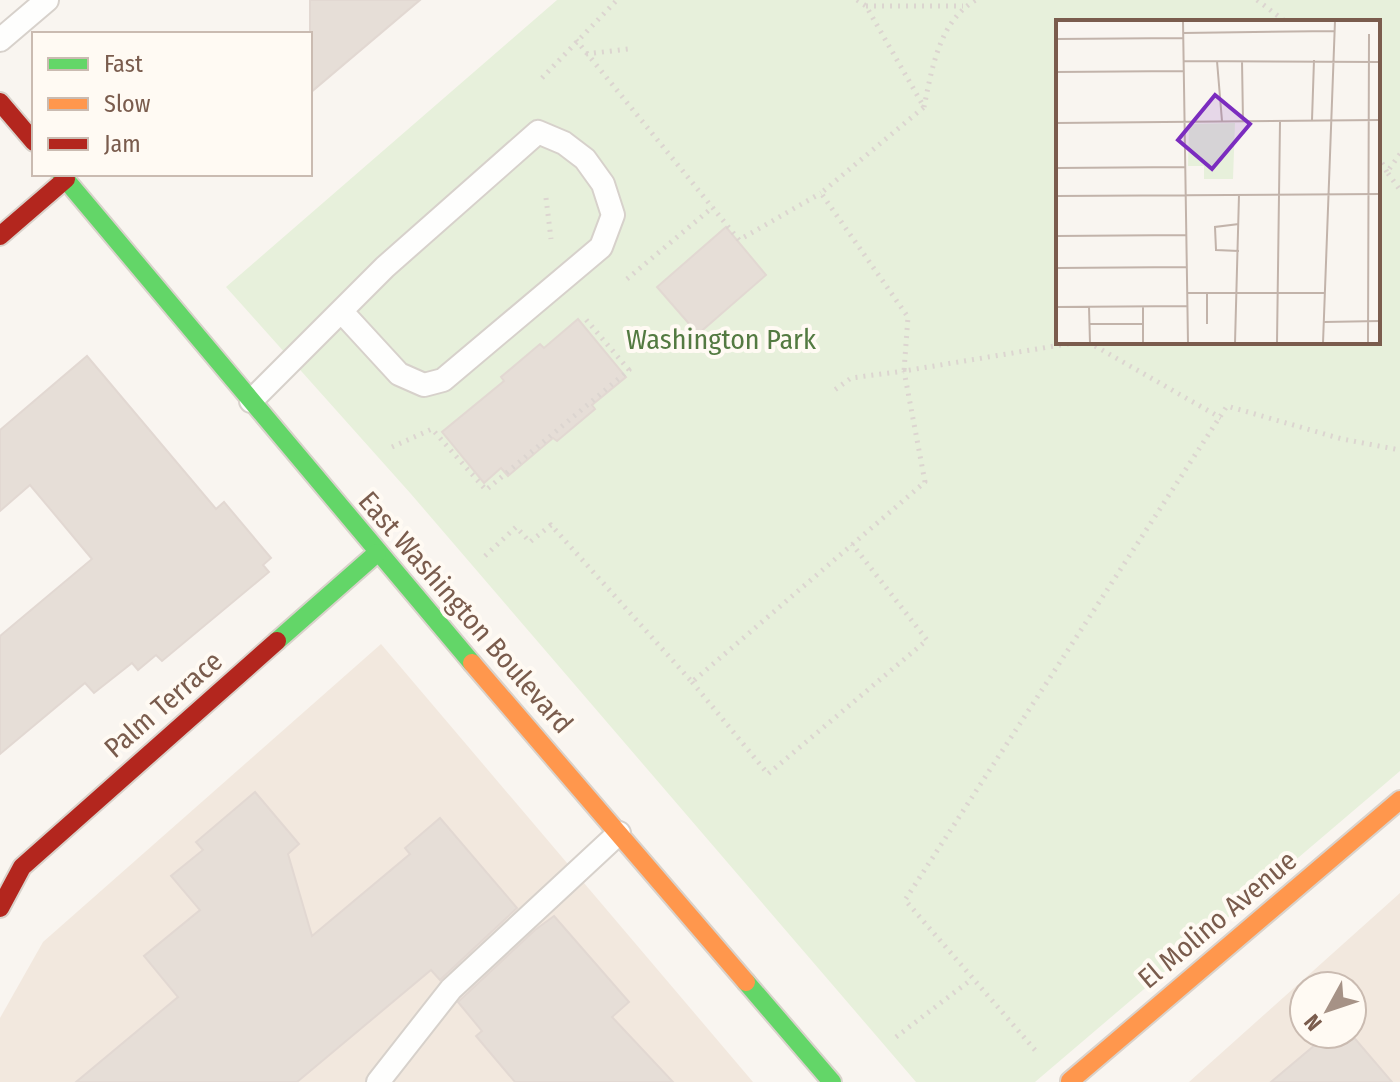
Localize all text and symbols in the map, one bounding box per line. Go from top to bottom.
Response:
inset map [1056,20,1380,344]
legend [32,32,312,176]
text: Fast [104,50,143,78]
text: Slow [104,90,151,118]
text: Jam [104,130,141,158]
park label: Washington Park [626,323,817,356]
street label: East Washington Boulevard [352,485,580,740]
street label: Palm Terrace [98,644,229,764]
street label: El Molino Avenue [1132,844,1303,995]
north arrow [1288,970,1368,1050]
text: N [1298,1009,1328,1036]

